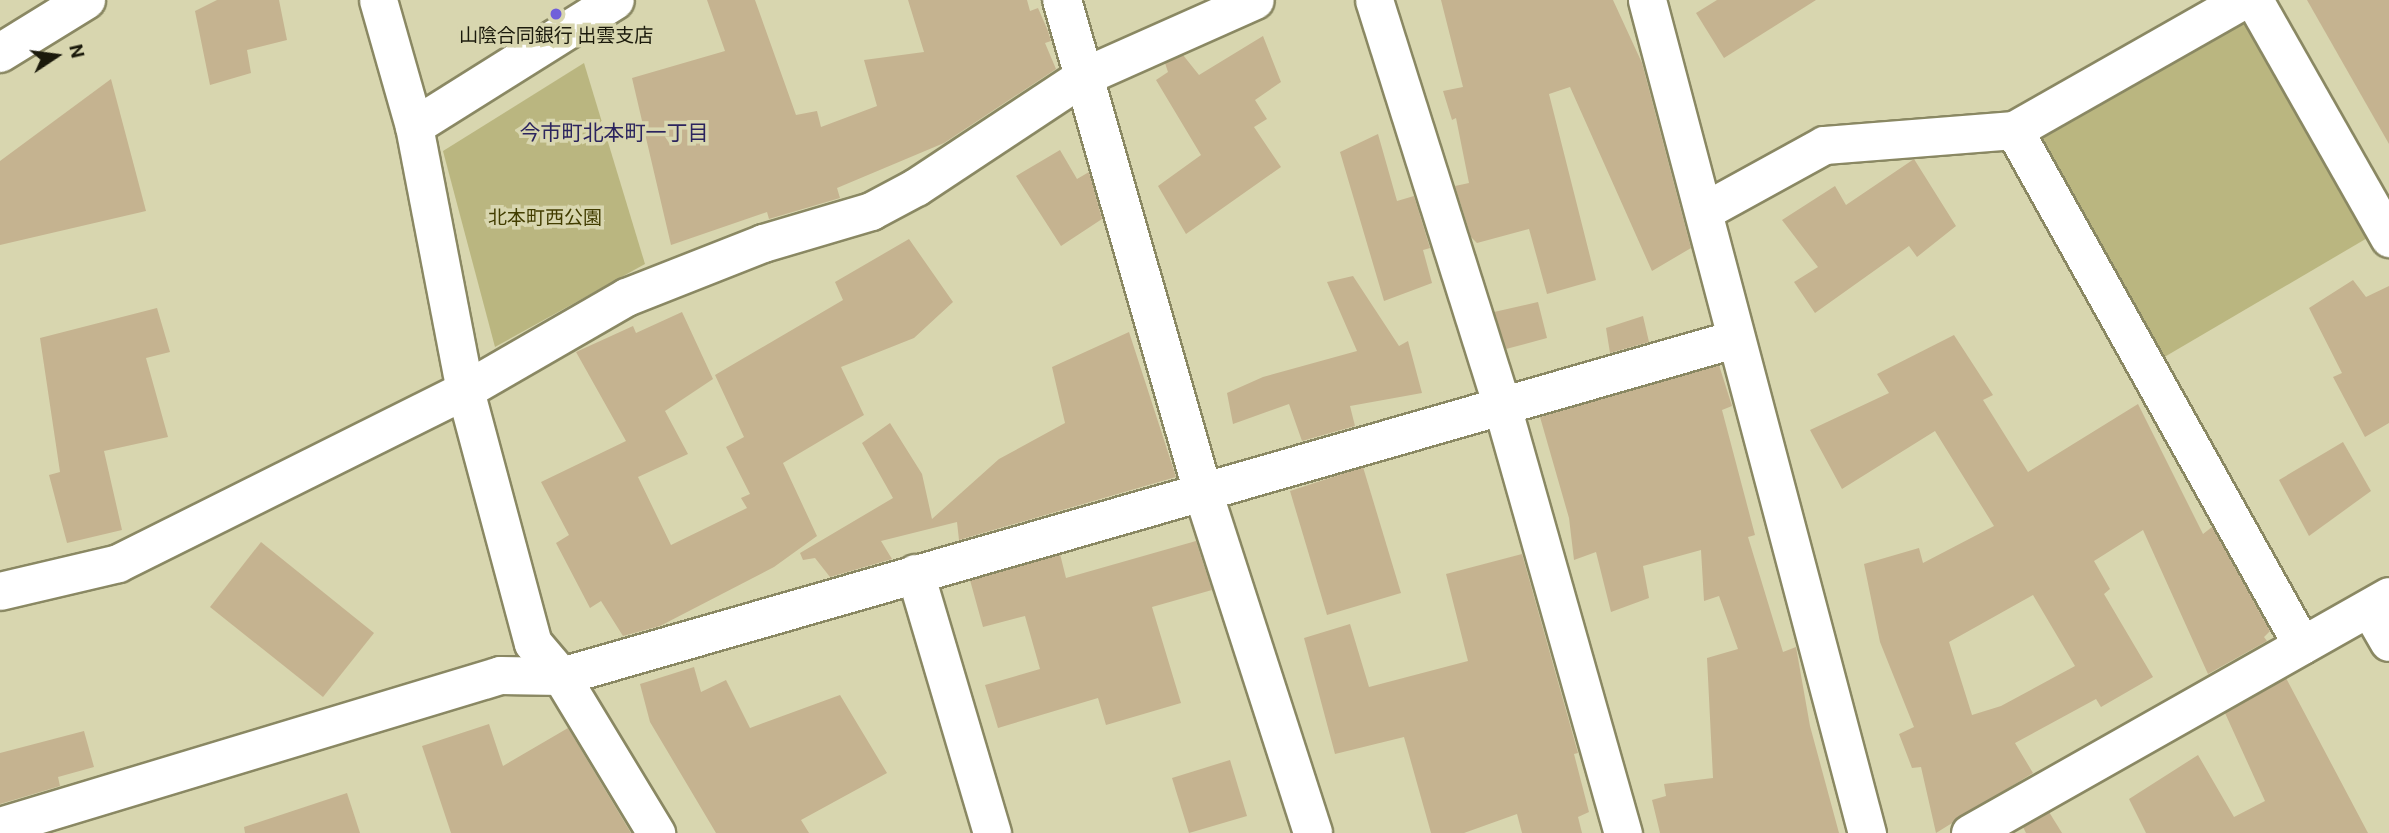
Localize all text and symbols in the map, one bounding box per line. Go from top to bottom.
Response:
marker: 山陰合同銀行 出雲支店 [548,6,564,22]
north arrow [21,21,91,91]
place label: 山陰合同銀行 出雲支店 [459,25,653,47]
text: N [64,42,90,60]
district label: 今市町北本町一丁目 [520,120,708,146]
park label: 北本町西公園 [488,207,602,229]

